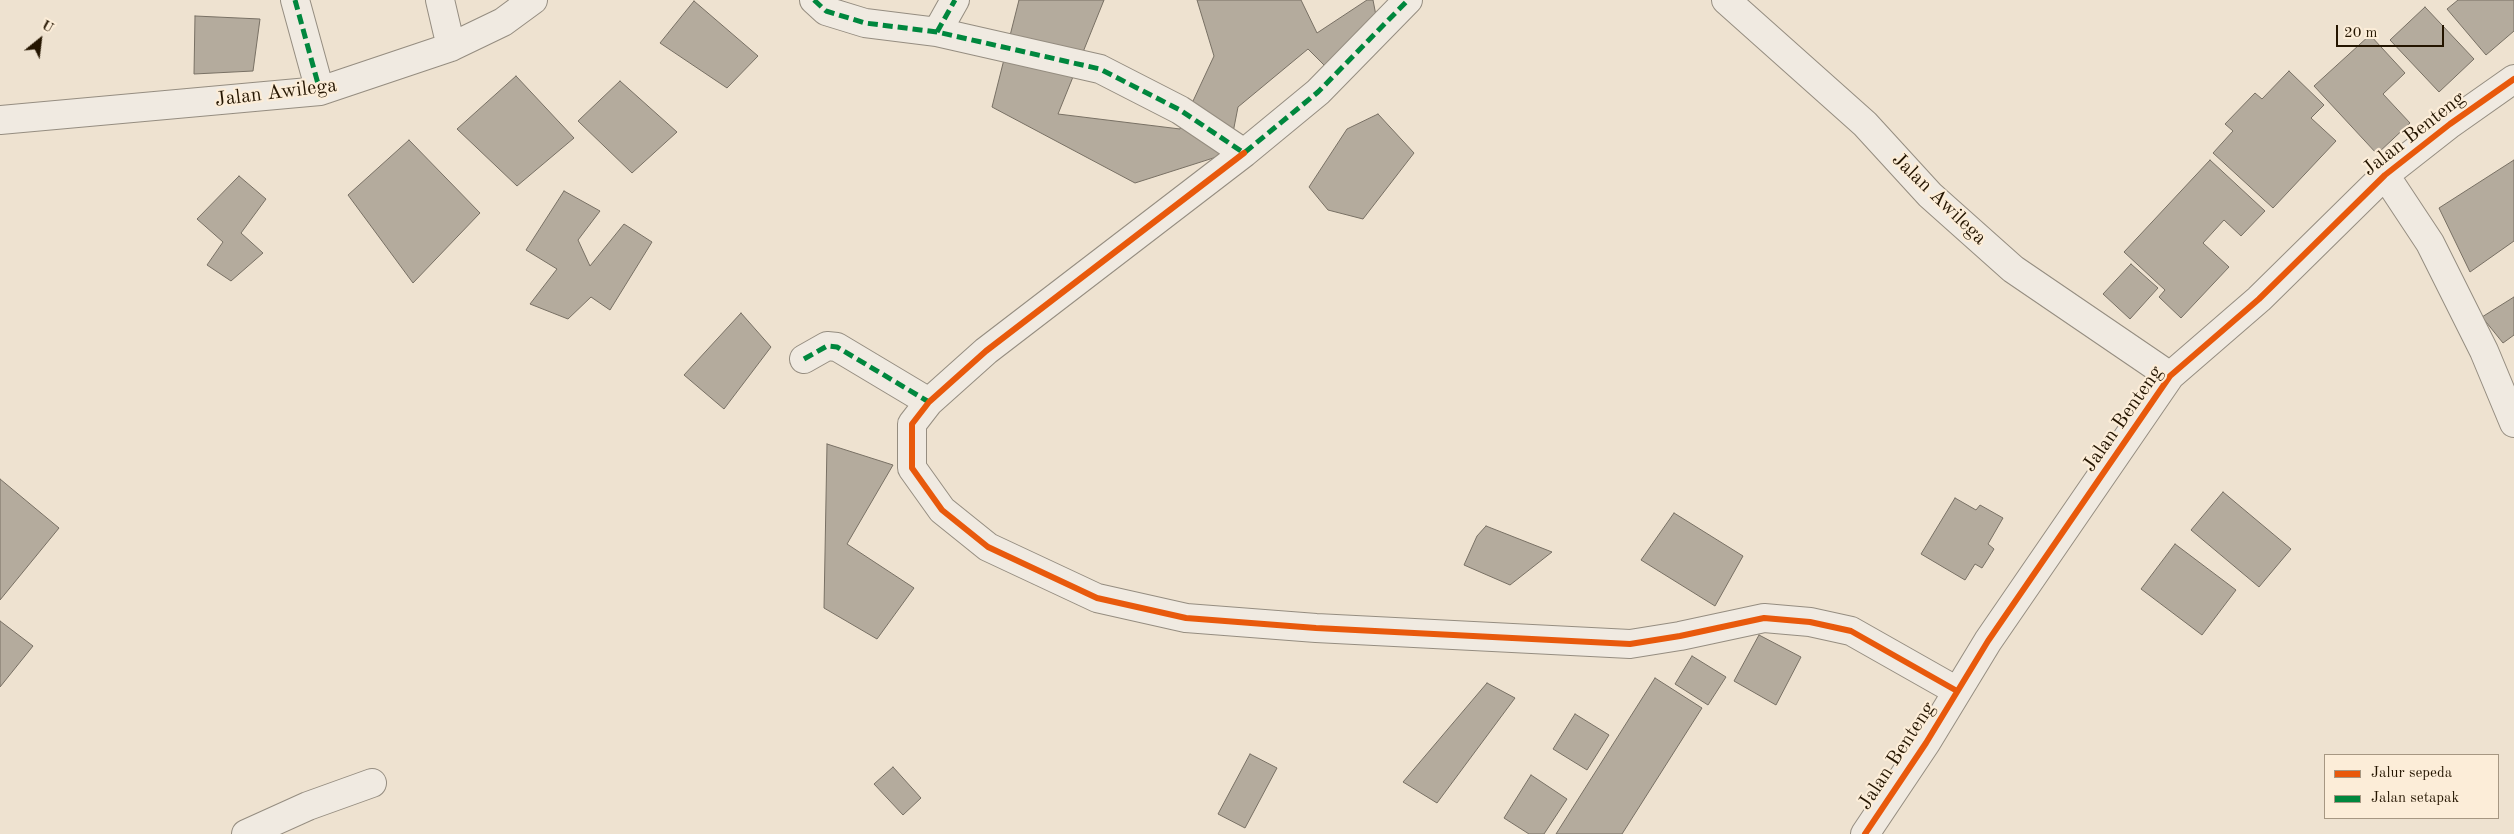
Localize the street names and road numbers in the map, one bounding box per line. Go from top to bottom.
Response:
street label: Jalan Awilega [214,74,338,112]
street label: Jalan Benteng [2358,86,2470,182]
street label: Jalan Awilega [1887,148,1991,250]
street label: Jalan Benteng [2078,361,2168,477]
street label: Jalan Benteng [1853,697,1941,815]

